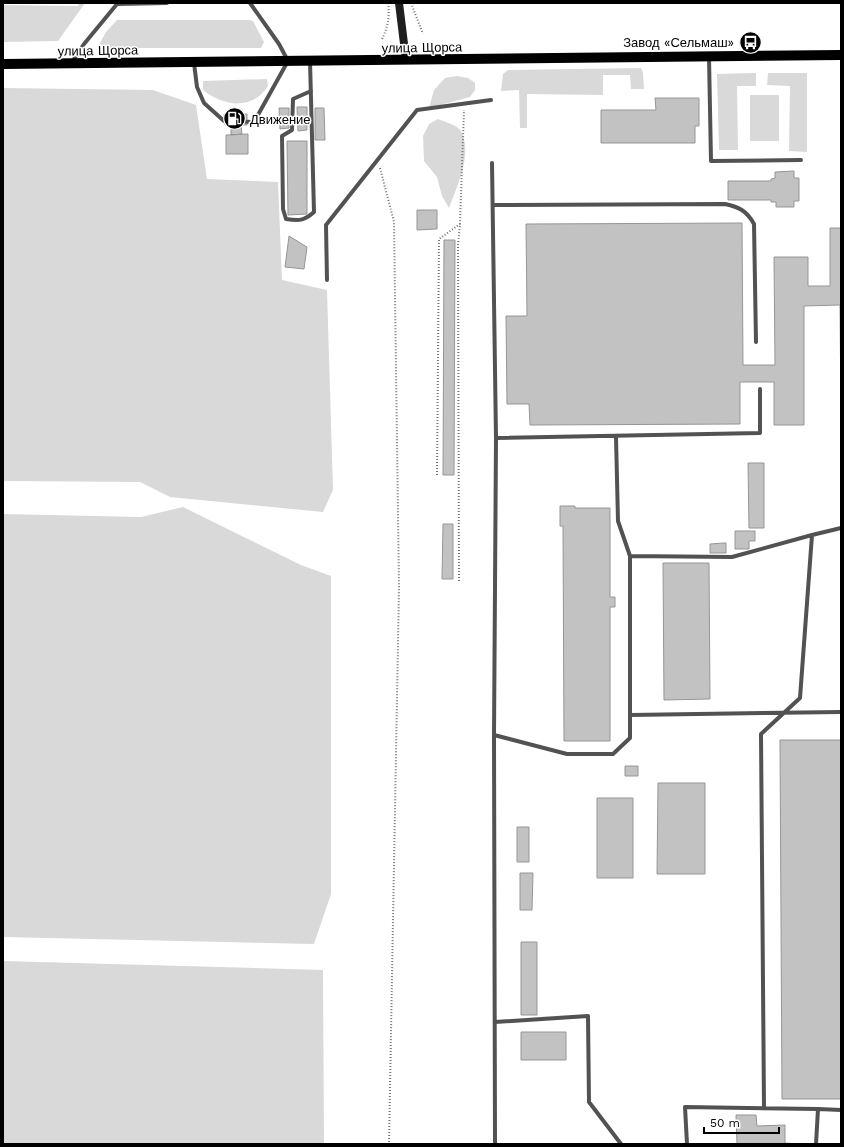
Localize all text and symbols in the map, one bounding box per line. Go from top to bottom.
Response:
bus stop icon: Завод «Сельмаш» [737,29,763,55]
place label: Завод «Сельмаш» [623,35,734,50]
street label: улица Щорса [382,39,463,56]
street label: улица Щорса [58,42,139,59]
fuel station icon: Движение [222,106,248,132]
place label: Движение [250,112,311,127]
scale bar [704,1109,779,1135]
text: 50 m [710,1116,740,1130]

